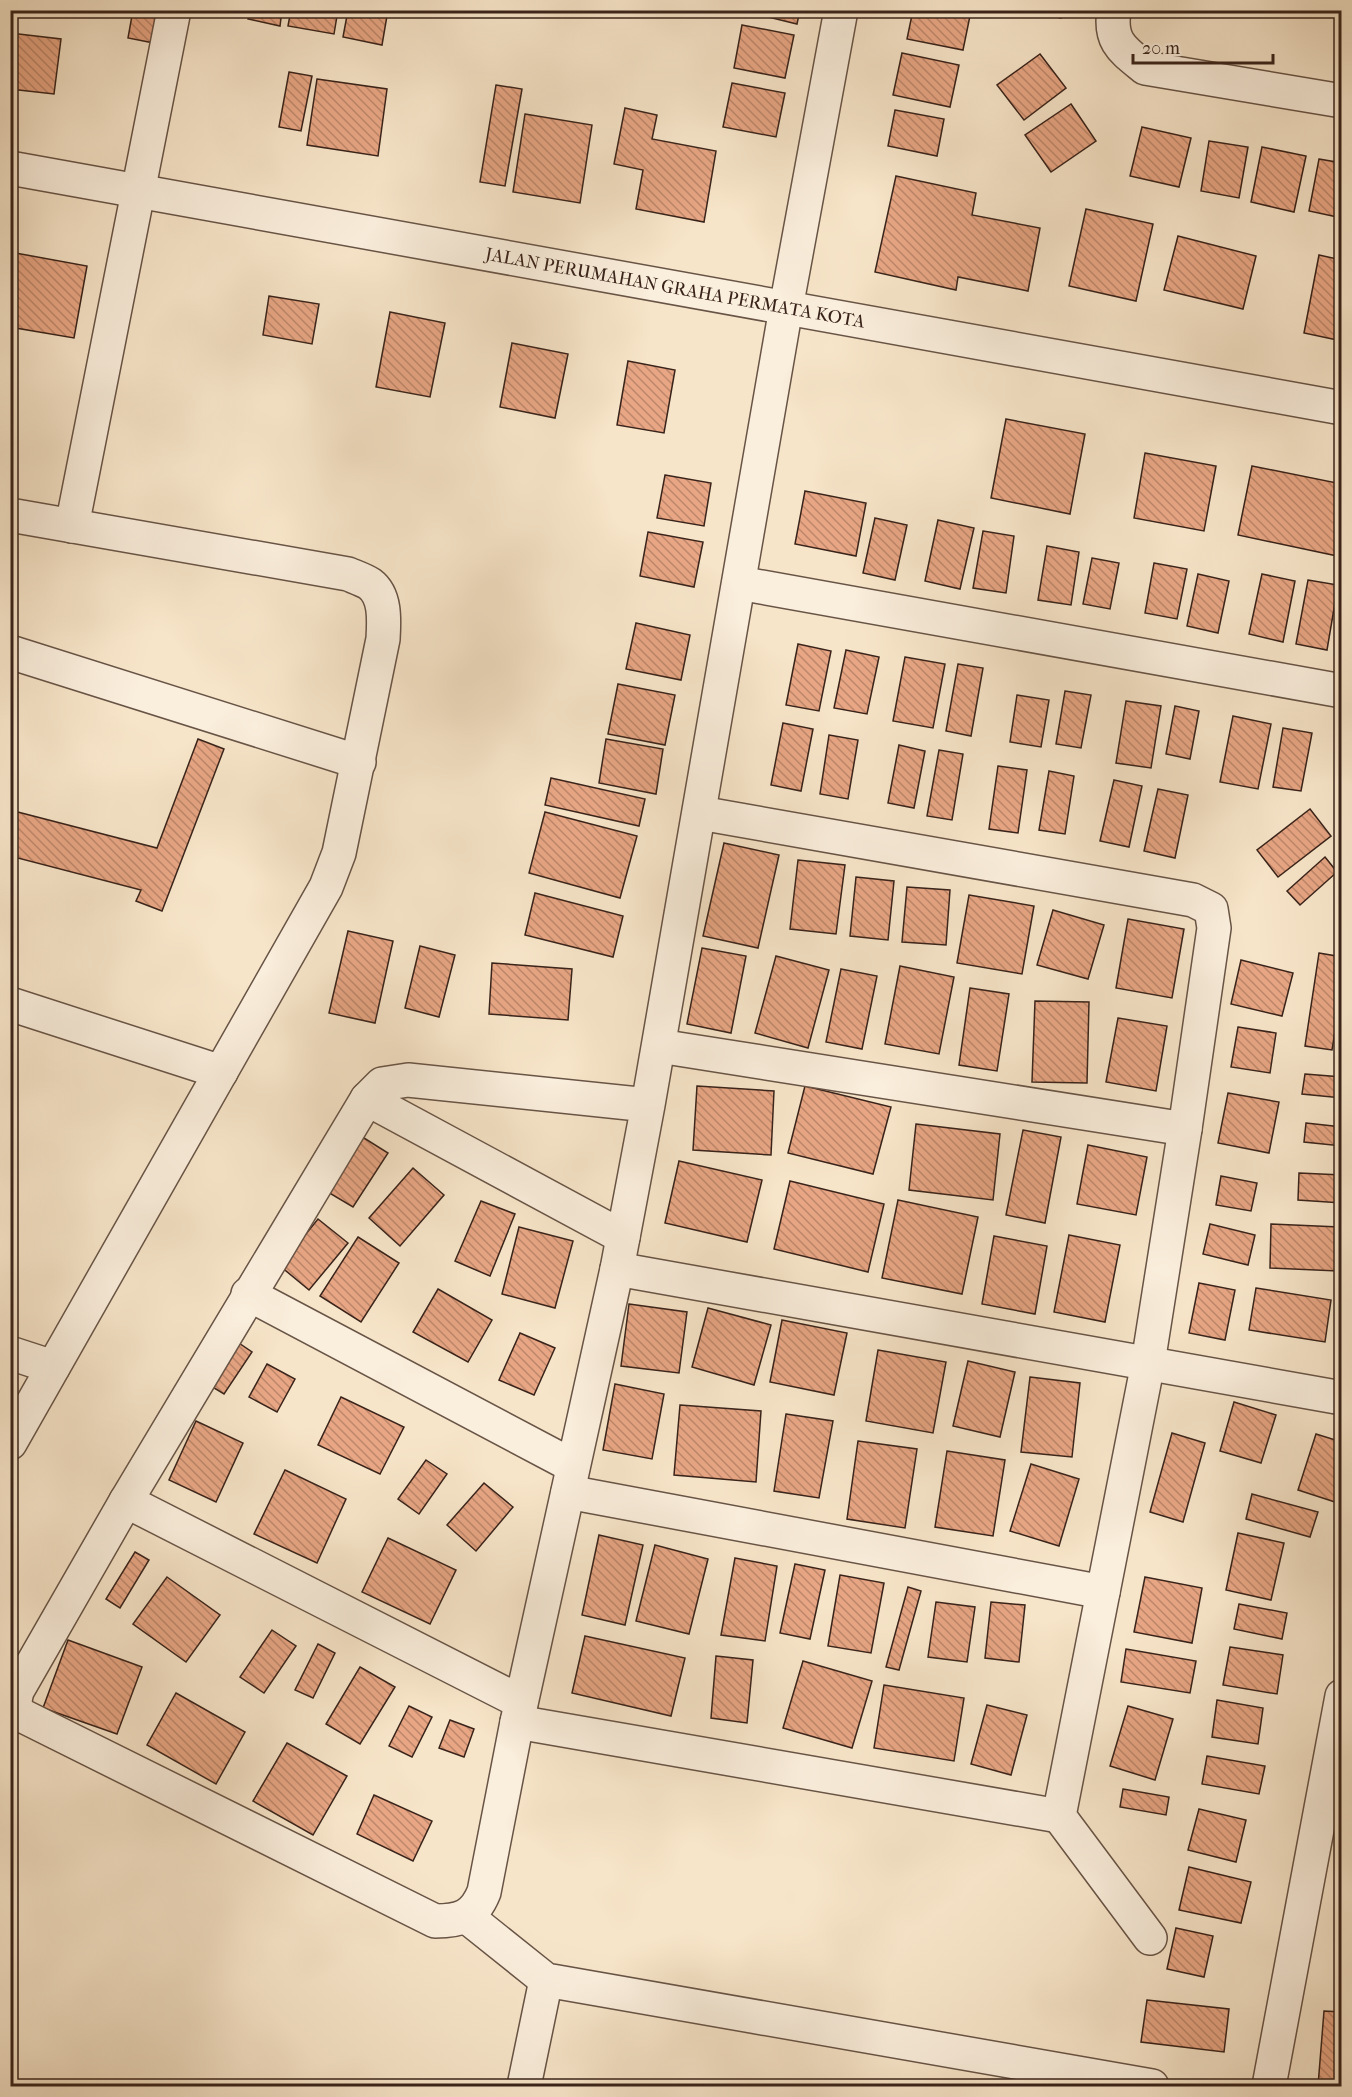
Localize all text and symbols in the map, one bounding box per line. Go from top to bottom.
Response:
scale bar [1133,27,1272,65]
text: 20 m [1142,38,1180,59]
street label: JALAN PERUMAHAN GRAHA PERMATA KOTA [482,244,867,333]

